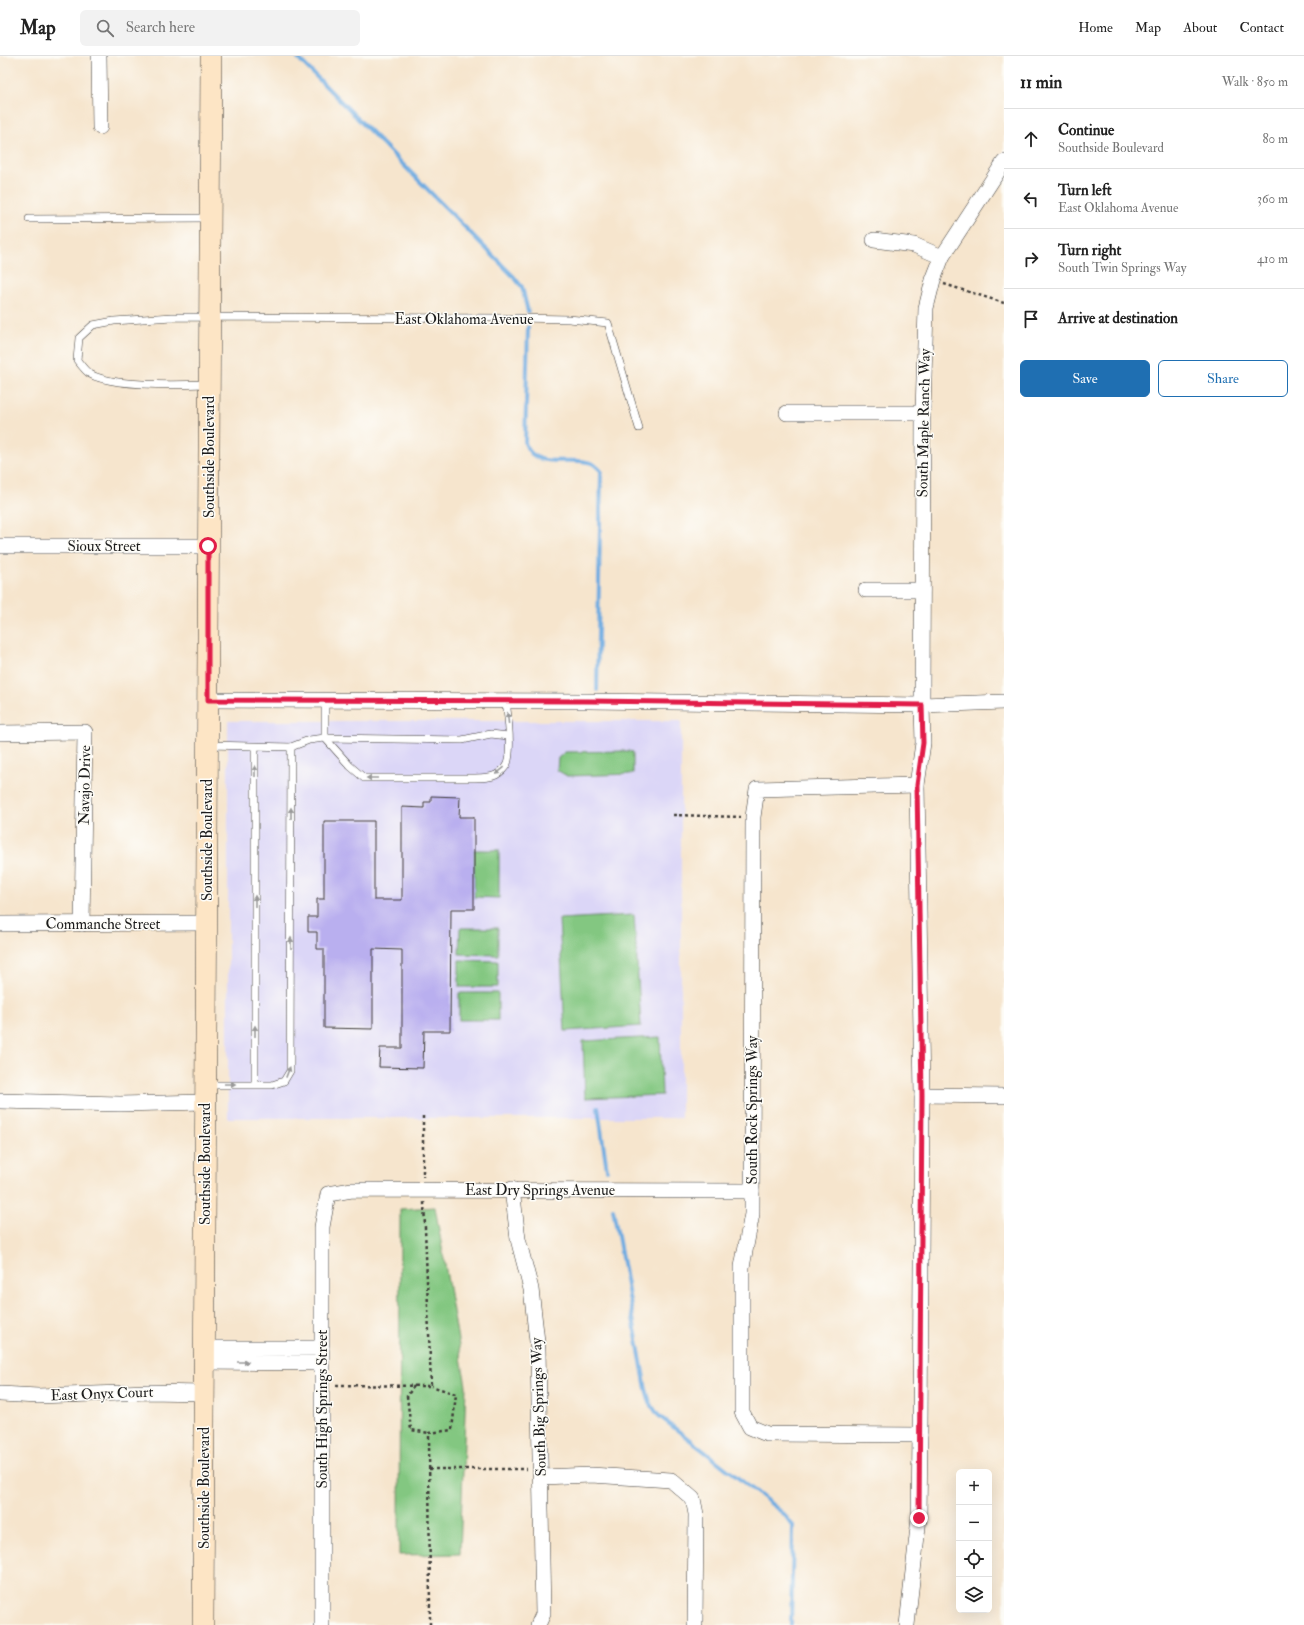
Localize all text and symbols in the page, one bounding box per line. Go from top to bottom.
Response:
search box [80,10,360,46]
text: Map [20,16,56,40]
icon: search [94,17,116,39]
text: Search here [126,18,195,37]
text: Home [1078,19,1113,36]
text: Map [1135,19,1161,36]
text: About [1183,19,1217,36]
text: Contact [1239,19,1284,36]
text: 11 min [1020,72,1062,93]
text: Walk · 850 m [1222,74,1288,90]
text: Continue [1058,121,1114,140]
icon: ahead [1020,128,1042,150]
text: 80 m [1262,131,1288,147]
text: Southside Boulevard [1058,140,1164,156]
text: Turn left [1058,181,1112,200]
icon: left [1020,188,1042,210]
text: 360 m [1257,191,1288,207]
text: East Oklahoma Avenue [1058,200,1178,216]
text: Turn right [1058,241,1121,260]
icon: right [1020,248,1042,270]
text: 410 m [1257,251,1288,267]
text: South Twin Springs Way [1058,260,1186,276]
icon: arrive [1020,308,1042,330]
text: Arrive at destination [1058,309,1178,328]
street label: East Oklahoma Avenue [395,310,533,329]
street label: South Maple Ranch Way [913,348,936,498]
button: Save [1020,360,1150,397]
button: Share [1158,360,1288,397]
street label: Southside Boulevard [200,395,219,518]
street label: Sioux Street [67,537,141,556]
route start [199,537,217,555]
one-way arrow [505,712,511,724]
street label: Navajo Drive [75,745,95,825]
one-way arrow [252,764,258,777]
one-way arrow [494,767,505,776]
one-way arrow [365,775,378,781]
street label: Southside Boulevard [198,778,217,901]
one-way arrow [288,806,294,819]
one-way arrow [252,894,258,907]
street label: Commanche Street [46,915,161,934]
one-way arrow [288,936,294,949]
one-way arrow [252,1024,258,1037]
street label: South Rock Springs Way [743,1035,763,1184]
one-way arrow [285,1066,291,1078]
one-way arrow [224,1081,236,1088]
street label: Southside Boulevard [196,1102,215,1225]
street label: East Dry Springs Avenue [465,1181,615,1201]
street label: South High Springs Street [313,1329,333,1488]
street label: South Big Springs Way [527,1337,552,1477]
one-way arrow [237,1359,250,1365]
street label: East Onyx Court [50,1383,154,1405]
street label: Southside Boulevard [195,1426,214,1549]
map controls [956,1469,992,1613]
button: + [956,1469,992,1505]
button: − [956,1505,992,1541]
route end [910,1509,928,1527]
button: locate [956,1541,992,1577]
button: layers [956,1577,992,1613]

